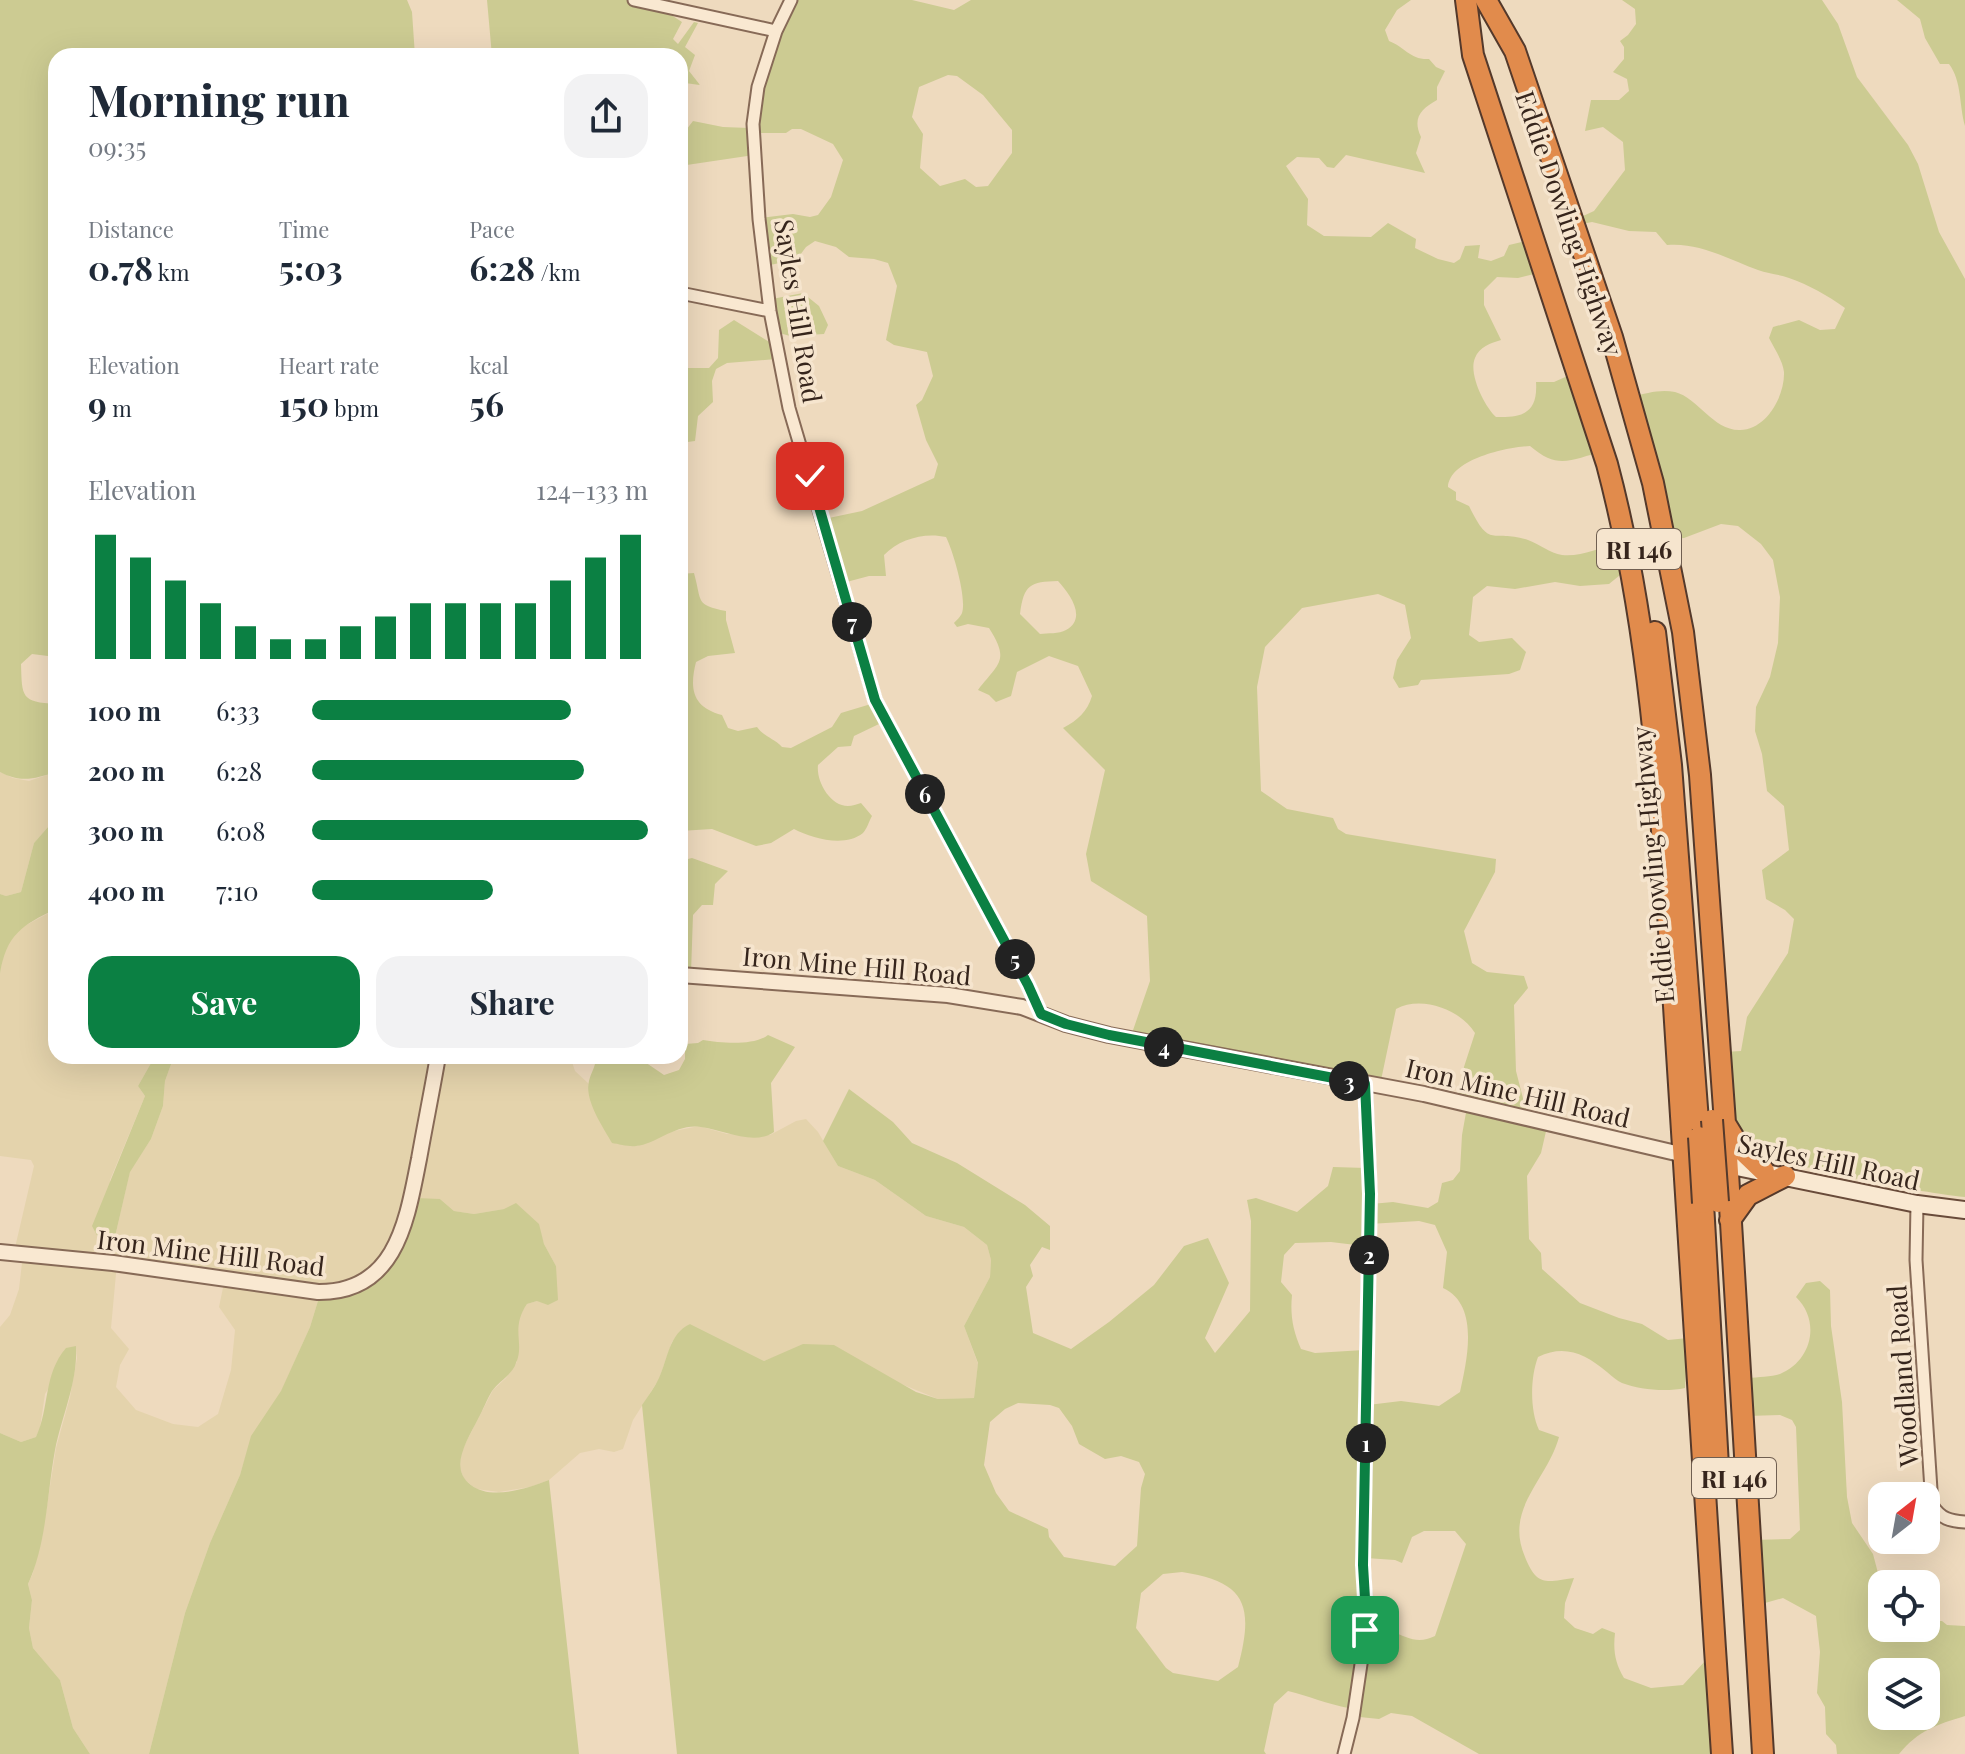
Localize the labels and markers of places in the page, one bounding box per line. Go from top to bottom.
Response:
pin [776,442,844,510]
pin: 7 [832,602,872,642]
pin: 6 [905,774,945,814]
pin: 5 [995,939,1035,979]
pin: 4 [1144,1027,1184,1067]
pin: 3 [1329,1061,1369,1101]
pin: 2 [1349,1235,1389,1275]
pin: 1 [1346,1423,1386,1463]
pin [1331,1596,1399,1664]

